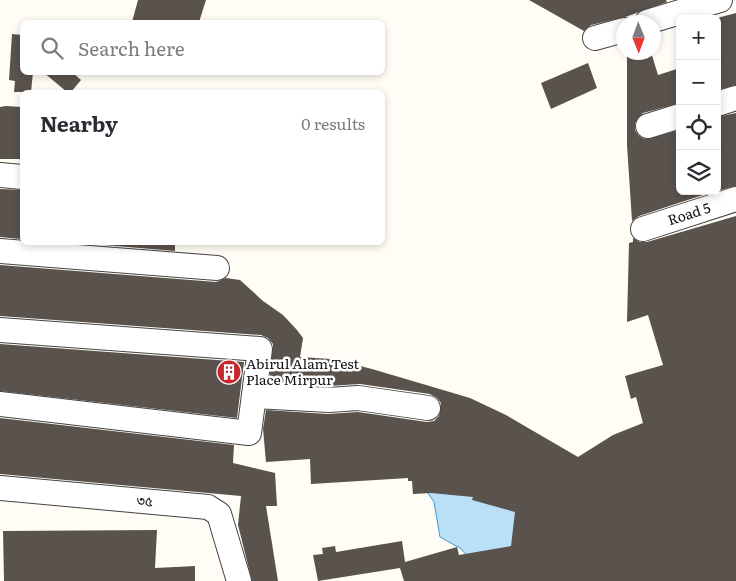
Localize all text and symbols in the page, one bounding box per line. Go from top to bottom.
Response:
north arrow [616,15,661,60]
map controls [676,15,721,195]
button: + [676,15,721,60]
search box [20,20,385,75]
icon: search [38,34,66,62]
text: Search here [78,34,185,62]
button: − [676,60,721,105]
button: locate [676,105,721,150]
text: Nearby [40,107,118,138]
text: 0 results [301,111,365,135]
button: layers [676,150,721,195]
street label: Road 5 [665,197,713,229]
place label: Abirul Alam Test Place Mirpur [246,353,360,389]
building icon: Abirul Alam Test Place Mirpur [216,359,242,385]
street label: ৩৫ [136,489,154,511]

